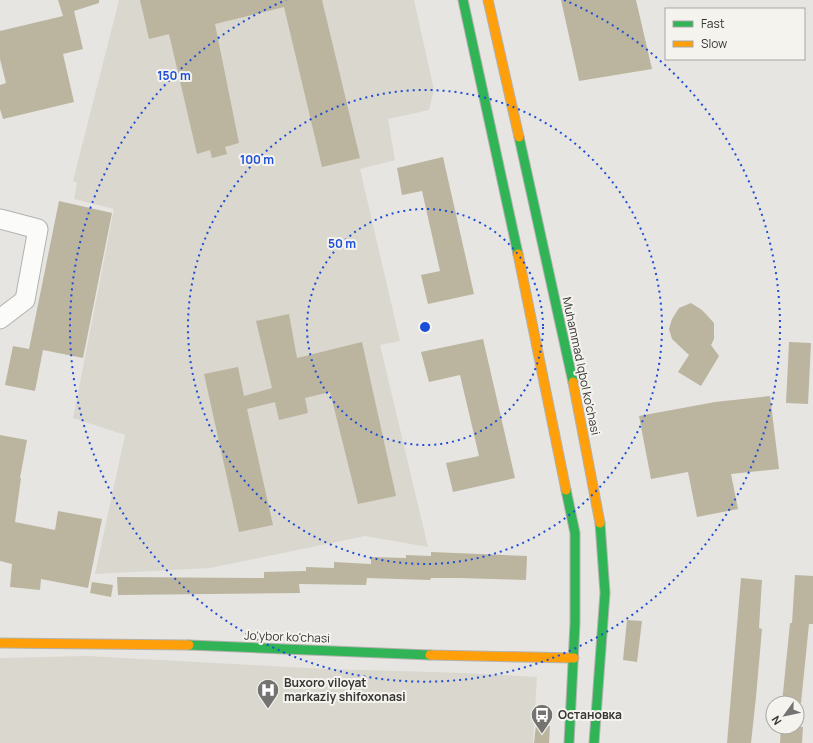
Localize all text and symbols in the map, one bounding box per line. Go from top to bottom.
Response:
legend [665,8,805,60]
text: Fast [701,15,725,32]
text: Slow [701,35,727,52]
text: 150 m [157,67,191,84]
text: 100 m [240,151,274,168]
text: 50 m [328,235,356,252]
street label: Muhammad Iqbol ko'chasi [559,295,604,436]
centre of rings [418,320,432,334]
street label: Jo'ybor ko'chasi [244,627,330,646]
place label: Buxoro viloyat markaziy shifoxonasi [284,674,406,705]
hospital icon: Buxoro viloyat markaziy shifoxonasi [255,677,281,710]
north arrow [765,695,805,735]
bus stop icon: Остановка [529,702,555,735]
place label: Остановка [558,706,622,723]
text: N [768,713,785,728]

